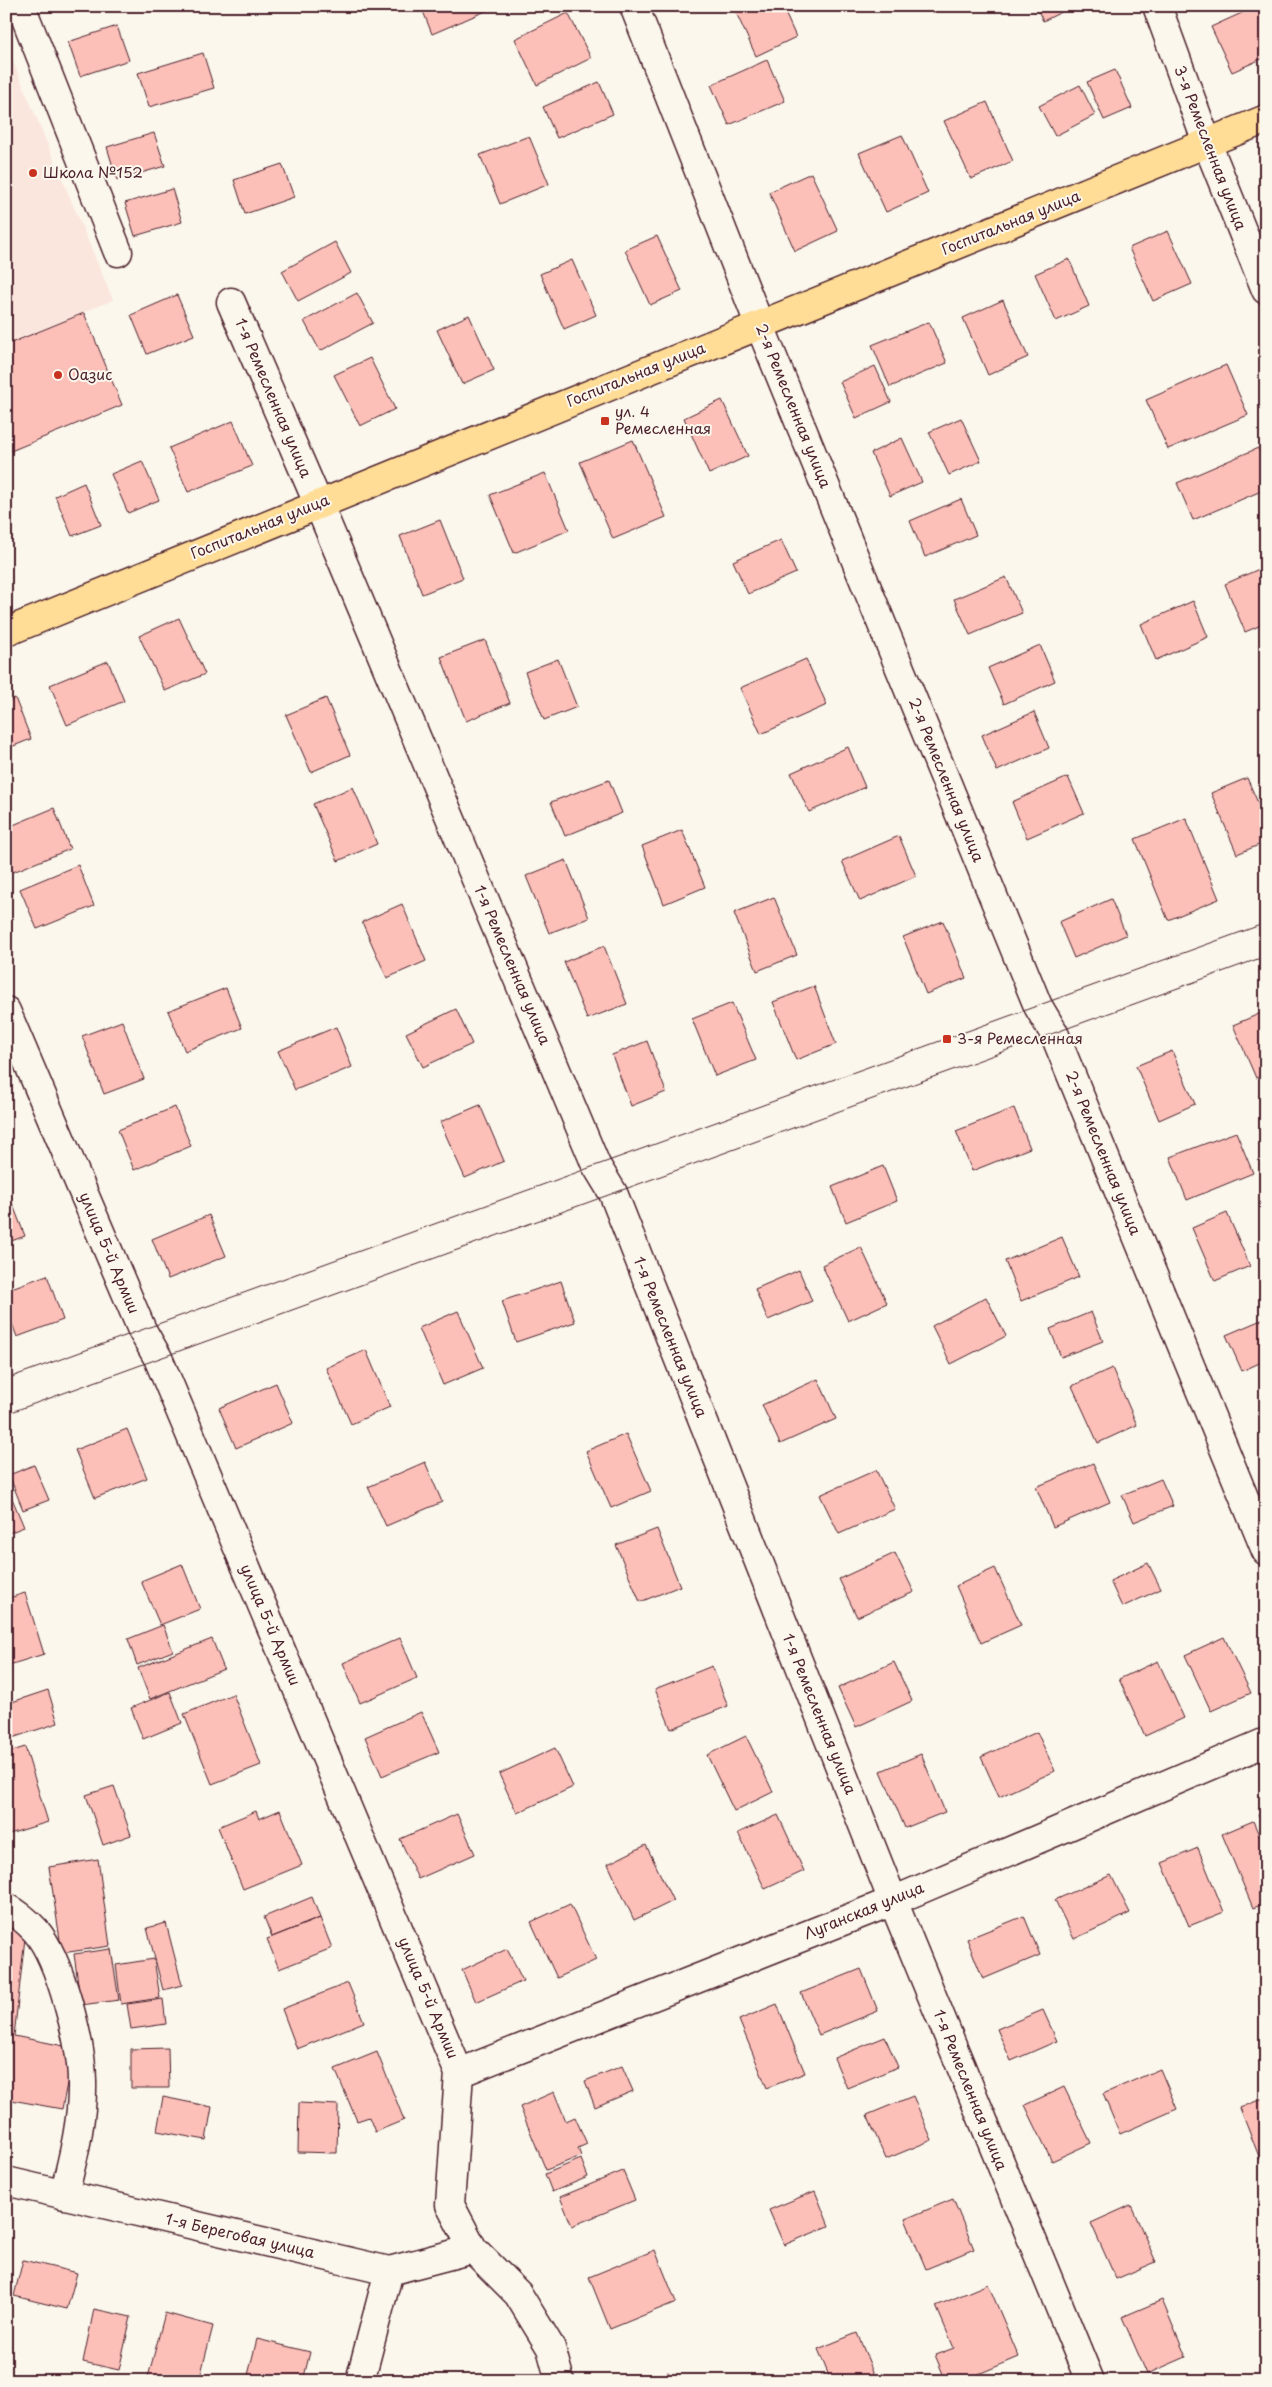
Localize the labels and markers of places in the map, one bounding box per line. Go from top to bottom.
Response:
place label: Школа №152 [43,160,143,183]
marker: Школа №152 [27,167,39,179]
place label: Оазис [68,362,112,385]
marker: Оазис [52,369,64,381]
place label: ул. 4 Ремесленная [615,399,711,439]
marker: ул. 4 Ремесленная [599,415,611,427]
place label: 3-я Ремесленная [957,1026,1083,1049]
marker: 3-я Ремесленная [941,1033,953,1045]

